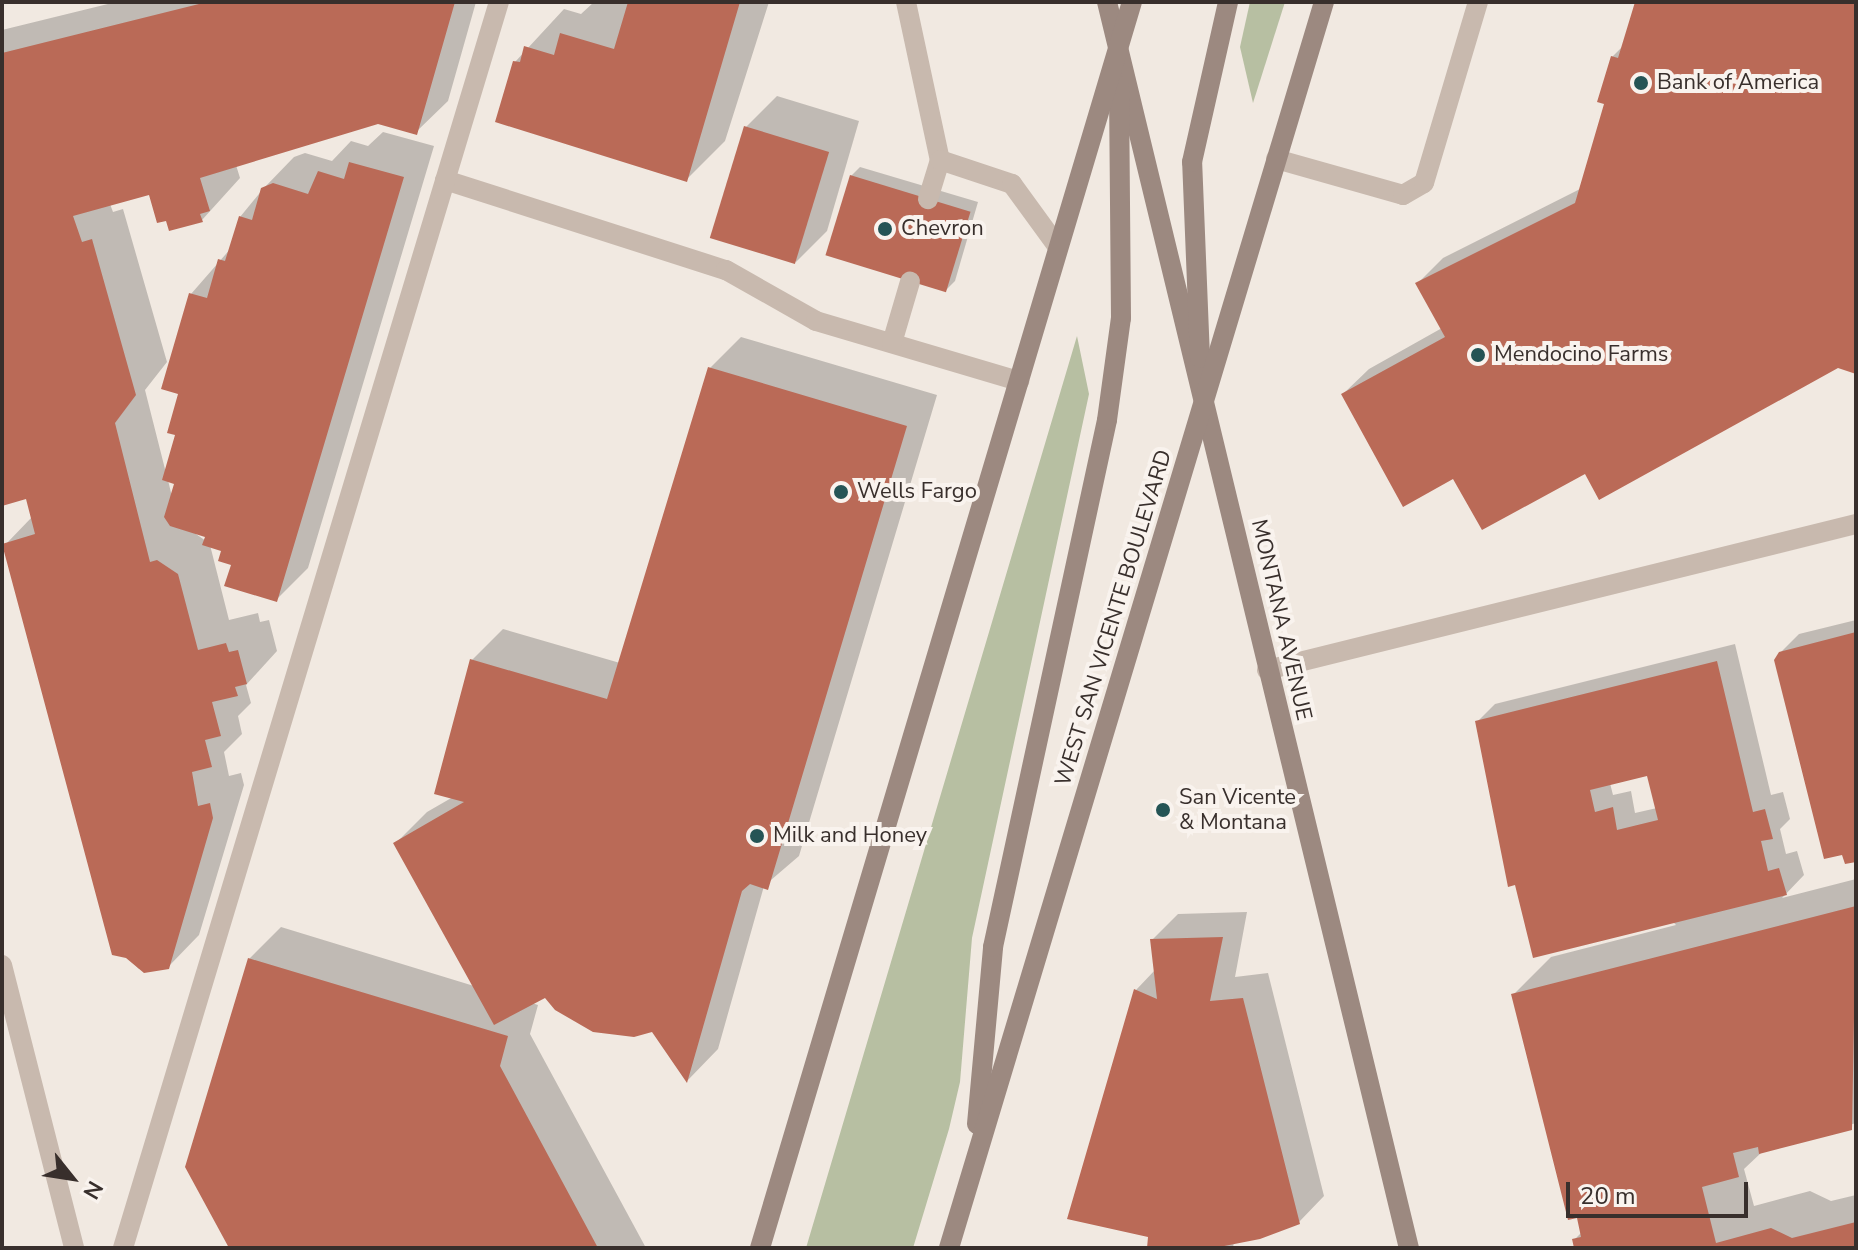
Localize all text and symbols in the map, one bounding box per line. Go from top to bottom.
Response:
place label: Bank of America [1657,70,1819,96]
marker: Bank of America [1632,74,1650,92]
place label: Chevron [901,216,984,242]
marker: Chevron [876,220,894,238]
place label: Mendocino Farms [1494,342,1668,368]
marker: Mendocino Farms [1469,346,1487,364]
street label: WEST SAN VICENTE BOULEVARD [1050,447,1178,789]
place label: Wells Fargo [857,479,977,505]
marker: Wells Fargo [832,483,850,501]
street label: MONTANA AVENUE [1245,517,1317,723]
place label: San Vicente & Montana [1179,784,1296,836]
marker: San Vicente & Montana [1154,801,1172,819]
place label: Milk and Honey [773,823,927,849]
marker: Milk and Honey [748,827,766,845]
north arrow [32,1138,112,1218]
scale bar [1570,1166,1752,1216]
text: N [76,1175,110,1205]
text: 20 m [1580,1180,1636,1212]

